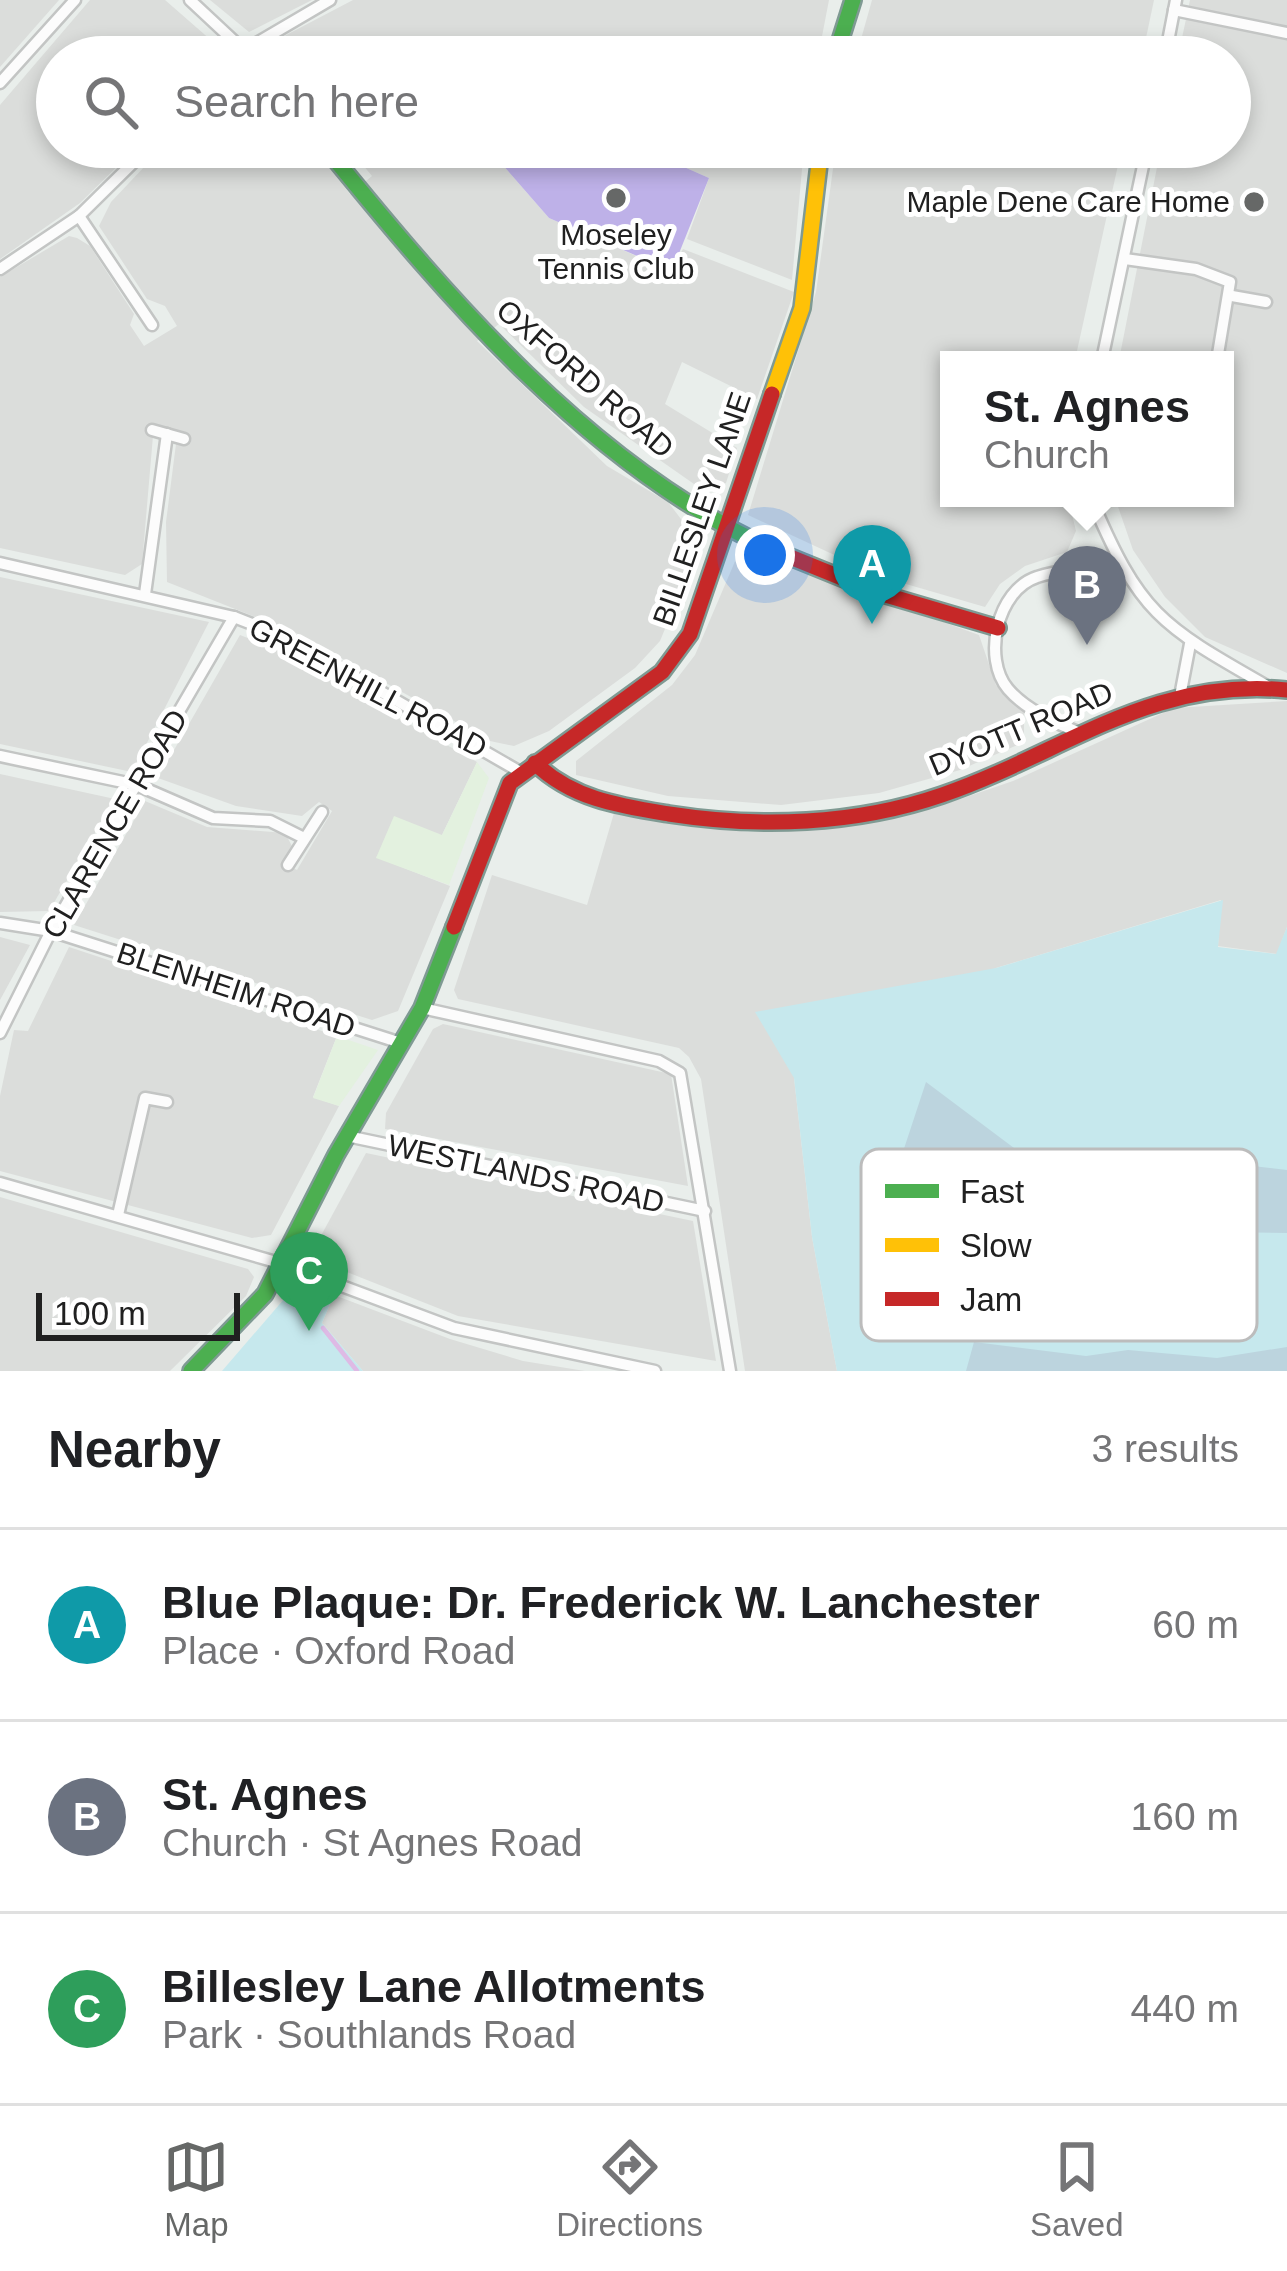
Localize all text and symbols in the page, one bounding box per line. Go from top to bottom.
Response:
search box [36,36,1251,168]
icon: search [78,69,144,135]
text: Search here [174,76,419,127]
marker: Moseley Tennis Club [603,185,629,211]
place label: Maple Dene Care Home [907,185,1230,218]
marker: Maple Dene Care Home [1241,189,1267,215]
place label: Moseley Tennis Club [538,218,694,285]
street label: OXFORD ROAD [490,293,680,464]
popup [940,351,1234,507]
text: St. Agnes [984,381,1190,432]
street label: BILLESLEY LANE [646,388,757,630]
text: Church [984,433,1110,476]
your location [735,525,795,585]
pin: A [833,525,911,624]
pin: B [1048,546,1126,645]
street label: GREENHILL ROAD [244,611,493,764]
street label: DYOTT ROAD [924,675,1118,782]
street label: CLARENCE ROAD [36,704,193,944]
street label: BLENHEIM ROAD [113,935,359,1044]
street label: WESTLANDS ROAD [385,1128,667,1219]
legend [861,1149,1257,1341]
text: Fast [960,1173,1024,1210]
text: Slow [960,1227,1032,1264]
pin: C [270,1232,348,1331]
text: Jam [960,1281,1022,1318]
scale bar [36,1287,240,1340]
text: 100 m [54,1295,146,1332]
text: Nearby [48,1421,221,1478]
text: 3 results [1092,1427,1239,1470]
text: Blue Plaque: Dr. Frederick W. Lanchester [162,1577,1040,1628]
text: A [73,1603,101,1646]
text: 60 m [1152,1603,1239,1646]
text: Place · Oxford Road [162,1629,515,1672]
text: St. Agnes [162,1769,368,1820]
text: B [73,1795,101,1838]
text: 160 m [1131,1795,1239,1838]
text: Church · St Agnes Road [162,1821,583,1864]
text: Billesley Lane Allotments [162,1961,706,2012]
text: C [73,1987,101,2030]
text: 440 m [1131,1987,1239,2030]
text: Park · Southlands Road [162,2013,576,2056]
tab: Map [163,2134,229,2244]
tab: Directions [556,2134,703,2244]
tab: Saved [1030,2134,1124,2244]

